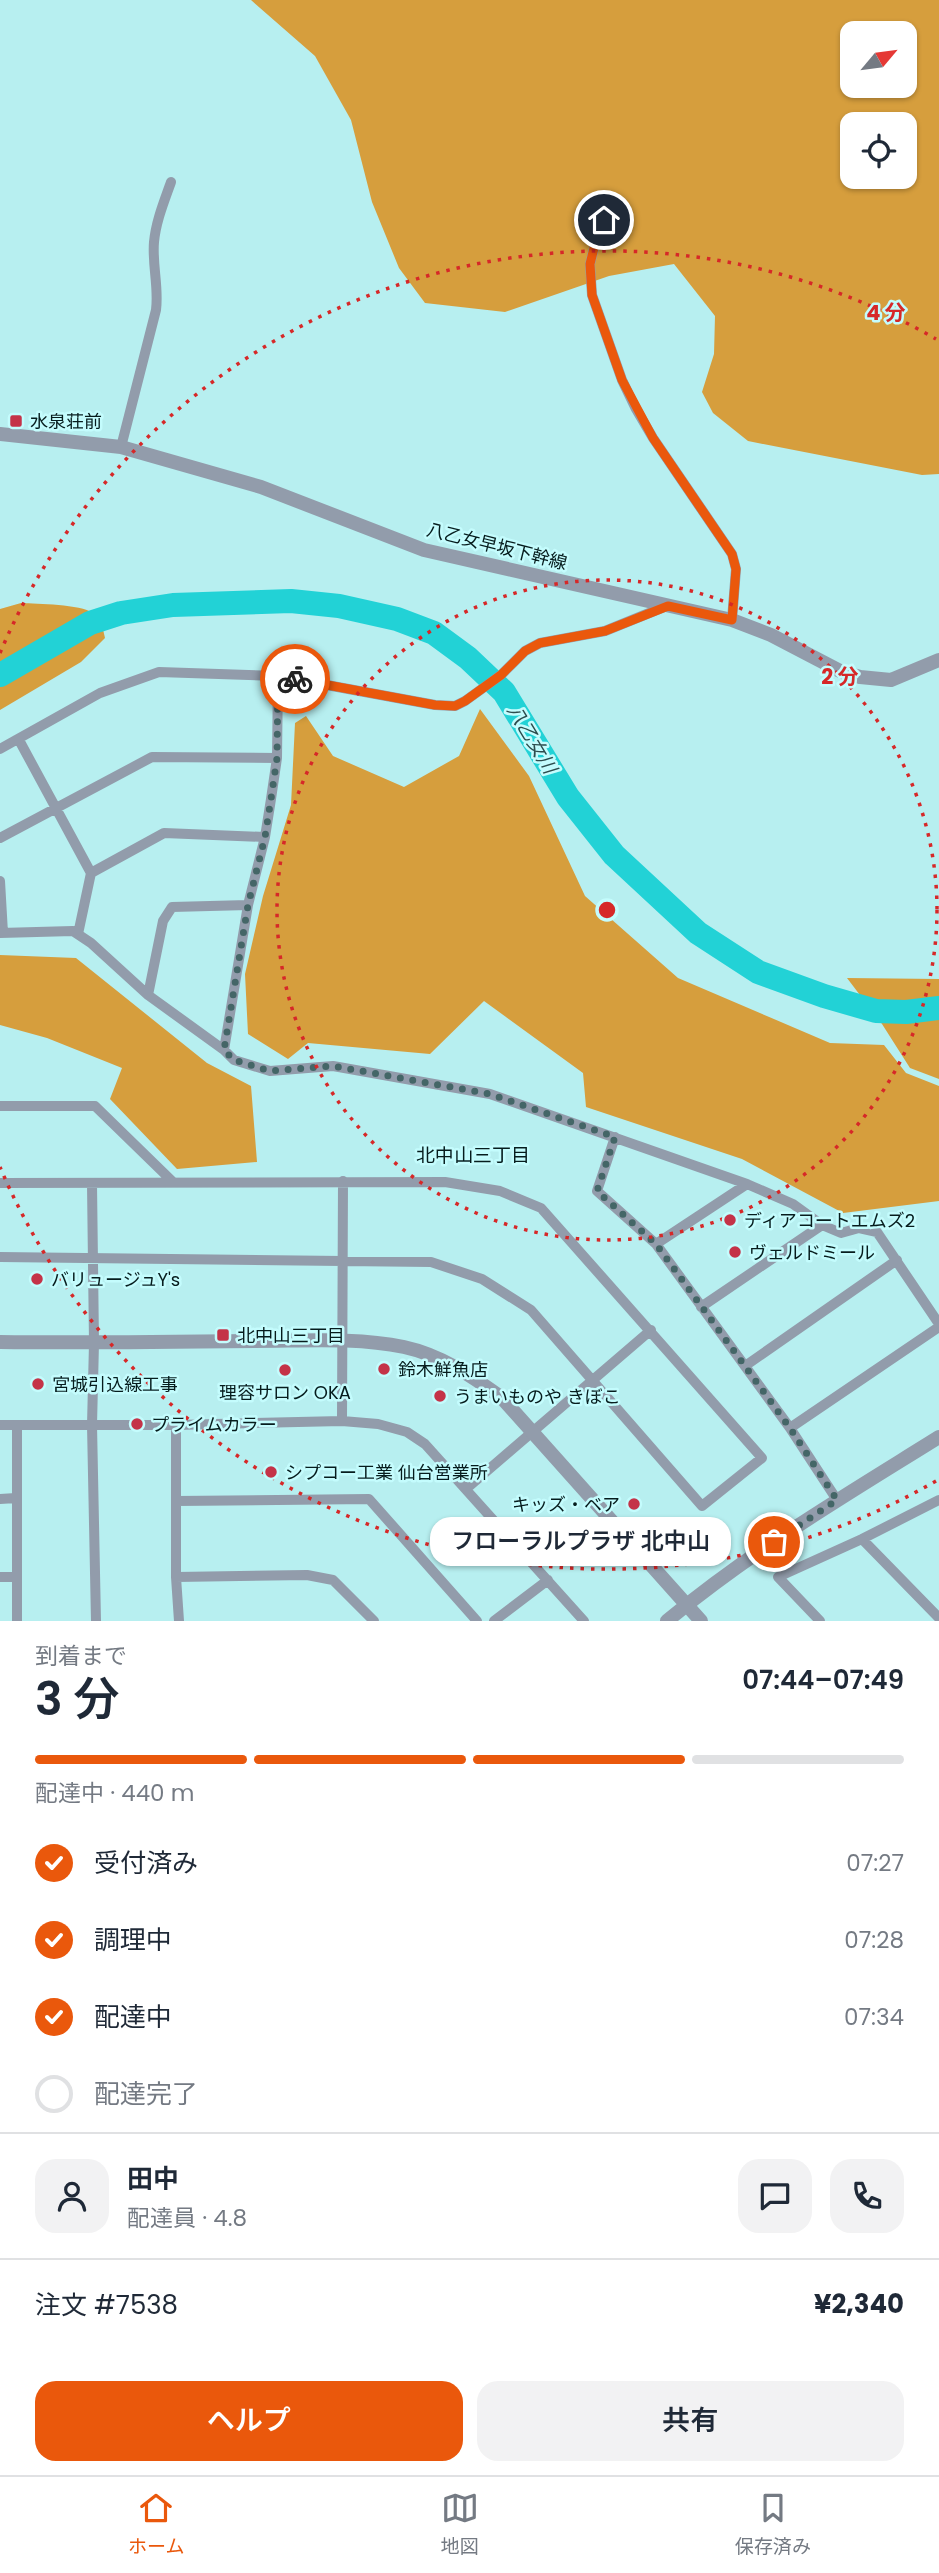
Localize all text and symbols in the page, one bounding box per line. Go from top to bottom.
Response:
north arrow [840,21,917,98]
map controls [840,21,917,189]
button: locate [840,112,917,189]
pin [574,190,634,250]
icon: home [585,201,623,239]
text: 4 分 [866,298,906,327]
place label: 水泉荘前 [30,409,102,434]
marker: 水泉荘前 [8,413,24,429]
street label: 八乙女早坂下幹線 [424,516,570,576]
courier [260,644,330,714]
icon: bike [276,660,314,698]
text: 2 分 [821,662,859,691]
water label: 八乙女川 [501,699,564,780]
centre of rings [595,898,619,922]
district label: 北中山三丁目 [416,1142,530,1169]
place label: ディアコートエムズ2 [744,1208,915,1233]
marker: ディアコートエムズ2 [722,1212,738,1228]
place label: ヴェルドミール [749,1240,875,1265]
marker: ヴェルドミール [727,1244,743,1260]
place label: バリュージュY's [51,1267,180,1292]
marker: バリュージュY's [29,1271,45,1287]
place label: 北中山三丁目 [237,1323,345,1348]
marker: 北中山三丁目 [215,1327,231,1343]
place label: 鈴木鮮魚店 [398,1357,488,1382]
marker: 鈴木鮮魚店 [376,1361,392,1377]
marker: 理容サロン OKA [277,1362,293,1378]
place label: 宮城引込線工事 [52,1372,178,1397]
marker: 宮城引込線工事 [30,1376,46,1392]
place label: 理容サロン OKA [219,1380,351,1405]
place label: うまいものや きぼこ [454,1384,621,1409]
marker: うまいものや きぼこ [432,1388,448,1404]
place label: プライムカラー [151,1412,277,1437]
marker: プライムカラー [129,1416,145,1432]
place label: シプコー工業 仙台営業所 [285,1460,488,1485]
marker: シプコー工業 仙台営業所 [263,1464,279,1480]
place label: キッズ・ベア [512,1492,620,1517]
marker: キッズ・ベア [626,1496,642,1512]
pin [744,1512,804,1572]
callout: フローラルプラザ 北中山 [431,1518,732,1566]
icon: bag [755,1523,793,1561]
text: フローラルプラザ 北中山 [451,1525,710,1557]
text: 到着まで [35,1640,127,1672]
text: 07:44–07:49 [742,1662,904,1698]
text: 3 分 [35,1667,120,1731]
text: 配達中 · 440 m [35,1777,194,1809]
icon: check [35,1844,73,1882]
text: 受付済み [94,1845,198,1881]
text: 07:27 [846,1847,904,1879]
icon: check [35,1921,73,1959]
text: 調理中 [94,1922,172,1958]
text: 07:28 [844,1924,904,1956]
icon: check [35,1998,73,2036]
text: 配達中 [94,1999,172,2035]
text: 07:34 [844,2001,904,2033]
text: 配達完了 [94,2076,198,2112]
button: person [35,2159,109,2233]
button: chat [738,2159,812,2233]
button: phone [830,2159,904,2233]
text: 田中 [127,2161,179,2197]
text: 配達員 · 4.8 [127,2202,247,2234]
text: ¥2,340 [814,2286,904,2322]
text: 注文 #7538 [35,2287,178,2323]
button: ヘルプ [35,2381,463,2461]
button: 共有 [477,2381,904,2461]
tab: ホーム [128,2489,185,2561]
tab: 地図 [441,2489,479,2561]
tab: 保存済み [735,2489,811,2561]

